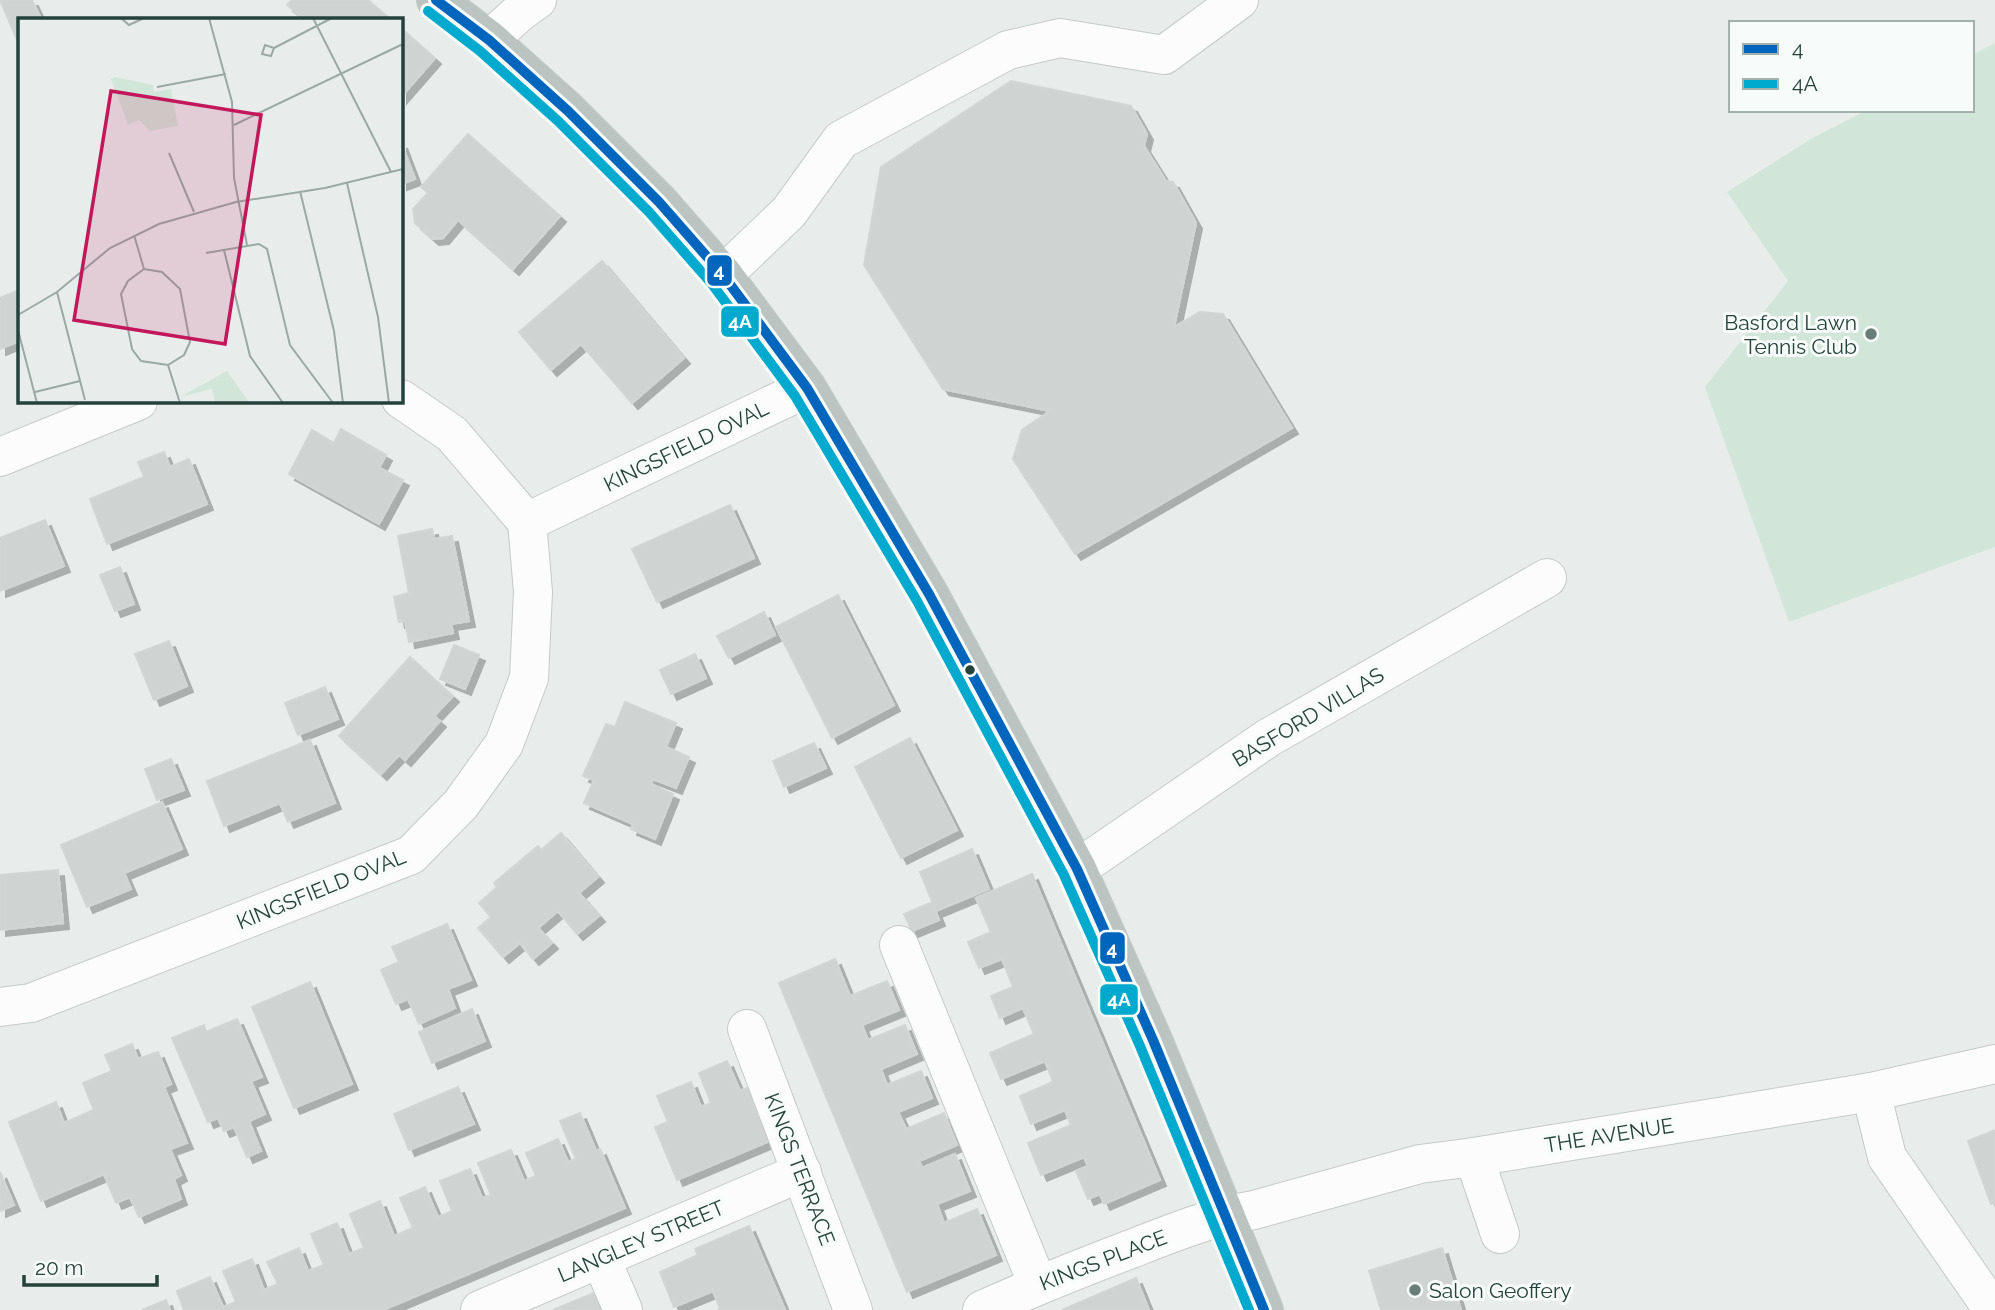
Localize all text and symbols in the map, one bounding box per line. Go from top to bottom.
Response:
inset map [18,18,402,402]
legend [1729,21,1974,112]
text: 4 [1792,36,1803,61]
text: 4A [1792,71,1818,96]
line badge: 4 [706,254,733,287]
text: 4 [714,259,725,281]
line badge: 4A [720,305,760,338]
text: 4A [728,310,752,332]
place label: Basford Lawn Tennis Club [1724,310,1857,359]
marker: Basford Lawn Tennis Club [1863,326,1879,342]
street label: KINGSFIELD OVAL [599,395,773,497]
street label: BASFORD VILLAS [1228,662,1388,772]
unlabelled marker [963,663,977,677]
street label: KINGSFIELD OVAL [233,844,409,934]
line badge: 4 [1099,931,1126,965]
text: 4 [1107,937,1118,959]
line badge: 4A [1099,983,1139,1016]
text: 4A [1107,988,1131,1010]
street label: KINGS TERRACE [759,1089,841,1249]
street label: THE AVENUE [1543,1112,1675,1158]
street label: LANGLEY STREET [554,1195,728,1287]
street label: KINGS PLACE [1036,1224,1170,1296]
scale bar [24,1244,158,1288]
text: 20 m [35,1255,83,1280]
place label: Salon Geoffery [1429,1278,1572,1303]
marker: Salon Geoffery [1407,1282,1423,1298]

